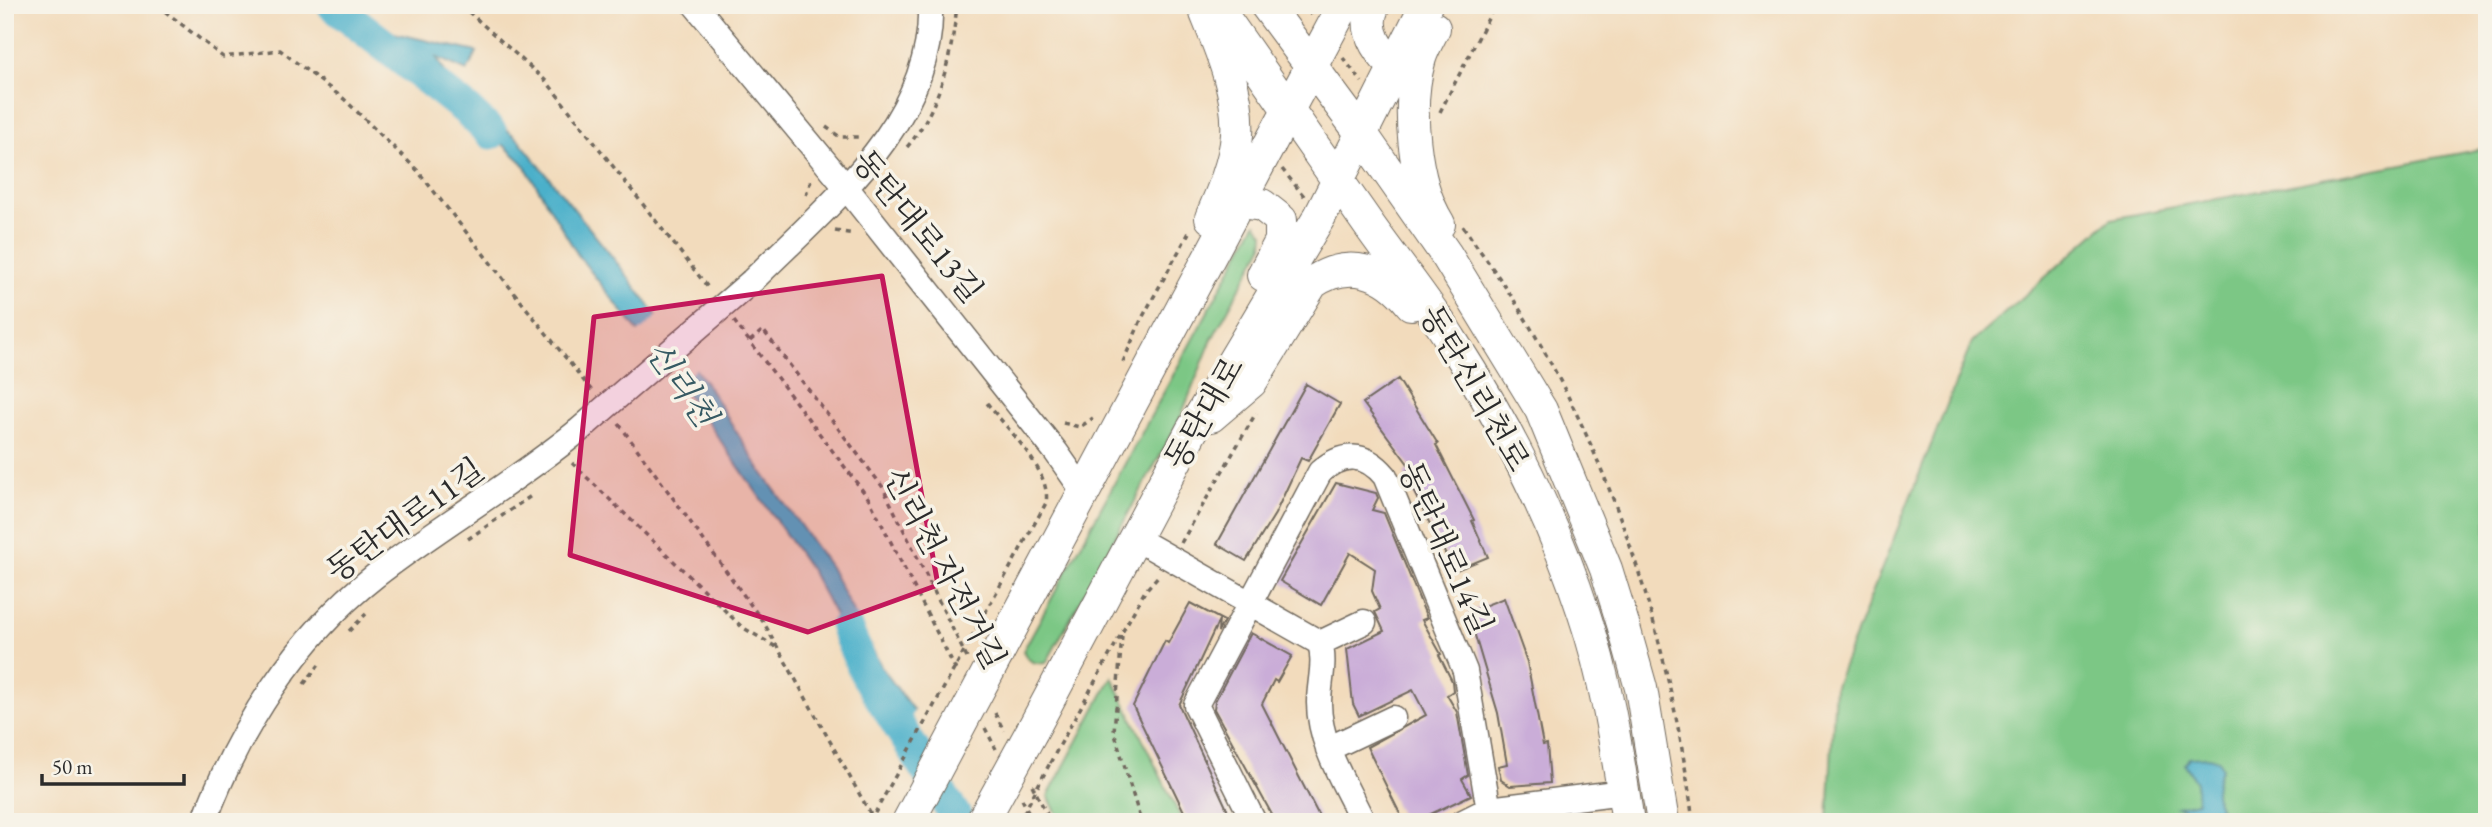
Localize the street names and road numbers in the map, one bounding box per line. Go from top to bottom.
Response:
street label: 동탄대로13길 [843,141,993,311]
street label: 동탄신리천로 [1410,297,1540,479]
street label: 동탄대로 [1155,349,1253,477]
street label: 동탄대로11길 [318,449,492,591]
street label: 동탄대로14길 [1389,455,1503,641]
street label: 신리천 자전거길 [874,460,1016,676]

